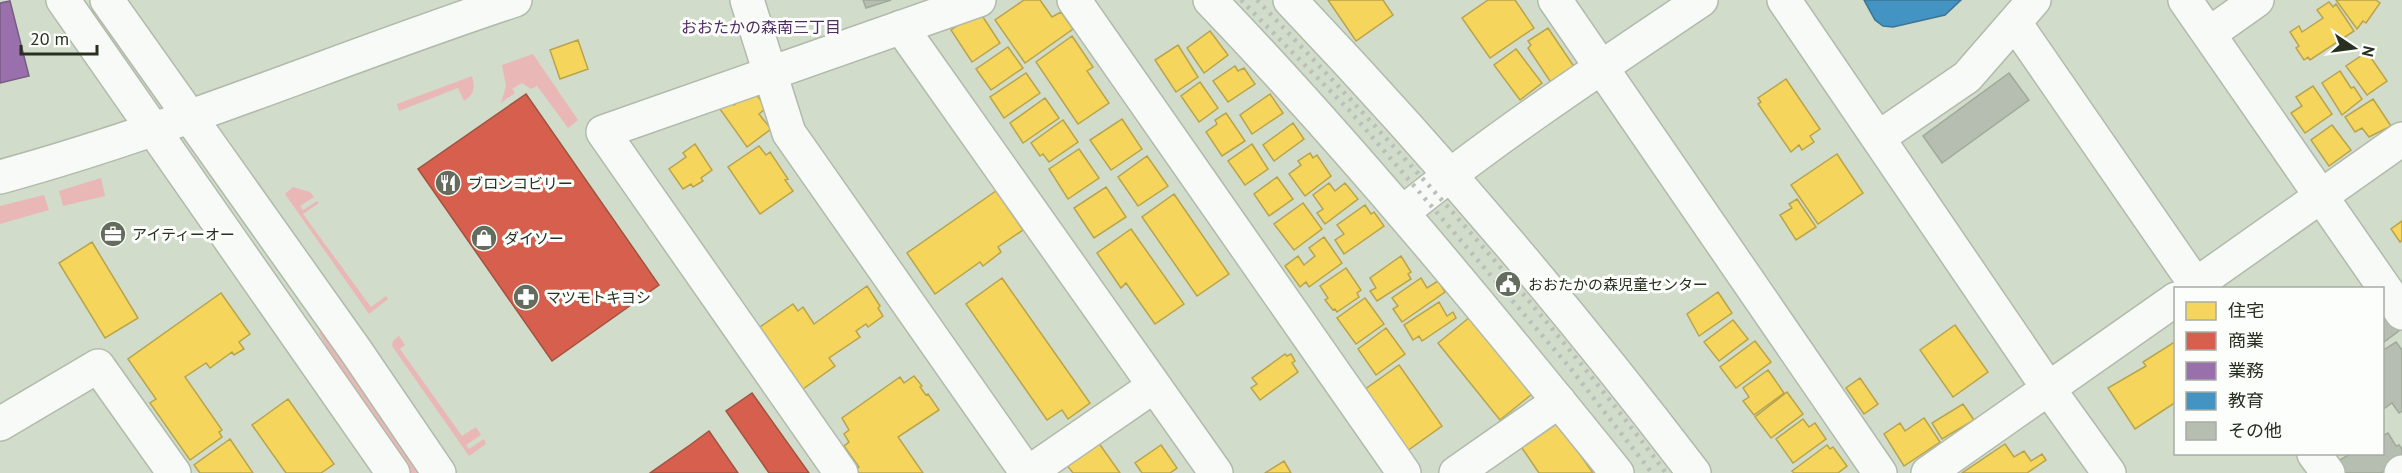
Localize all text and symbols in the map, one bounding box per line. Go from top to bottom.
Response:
district label: おおたかの森南三丁目 [681,17,841,37]
scale bar [21,18,98,56]
north arrow [2324,18,2384,78]
text: 20 m [30,27,69,50]
text: N [2358,44,2380,59]
restaurant icon: ブロンコビリー [433,168,463,198]
place label: ブロンコビリー [468,174,573,193]
office icon: アイティーオー [98,219,128,249]
shop icon: ダイソー [469,223,499,253]
place label: アイティーオー [132,225,235,244]
place label: ダイソー [504,229,564,248]
public building icon: おおたかの森児童センター [1493,269,1523,299]
place label: おおたかの森児童センター [1528,275,1708,294]
pharmacy icon: マツモトキヨシ [511,282,541,312]
legend [2174,287,2384,455]
place label: マツモトキヨシ [546,288,651,307]
text: 住宅 [2228,299,2264,322]
text: 商業 [2228,329,2264,352]
text: 業務 [2228,359,2264,382]
text: 教育 [2228,389,2264,412]
text: その他 [2228,419,2282,442]

